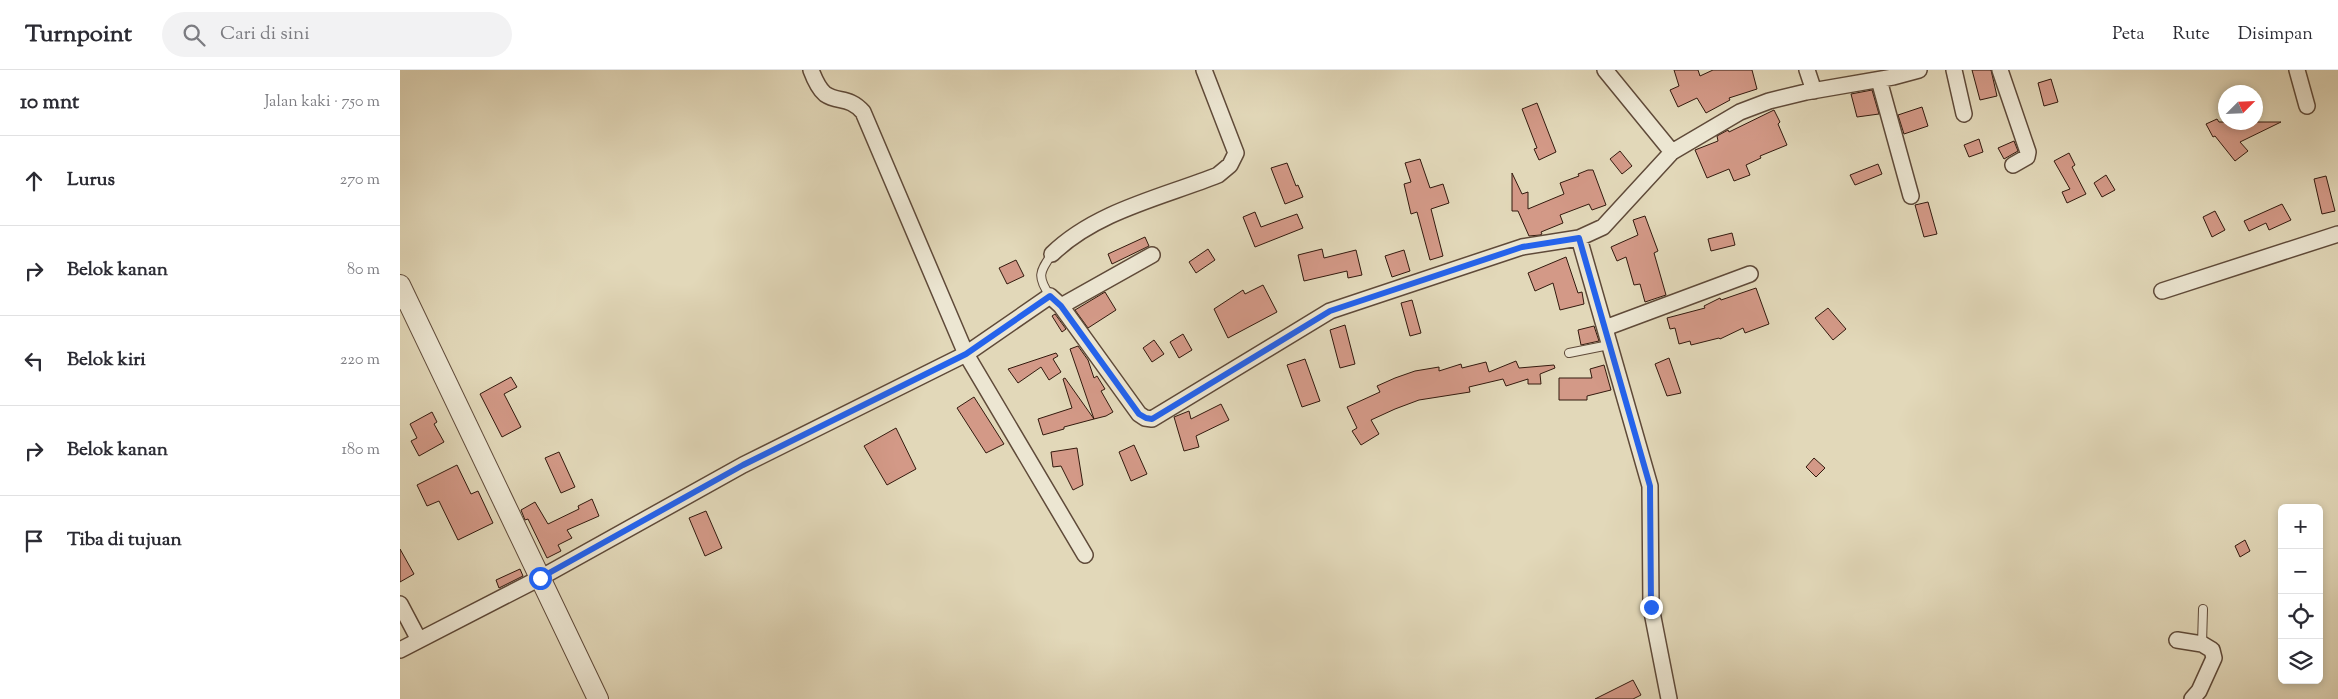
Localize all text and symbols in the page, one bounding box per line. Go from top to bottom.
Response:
search box [162,12,512,57]
text: Turnpoint [25,18,132,52]
icon: search [180,21,208,49]
text: Cari di sini [220,21,310,48]
text: Peta [2112,22,2144,48]
text: Rute [2172,22,2210,48]
text: Disimpan [2238,22,2313,48]
north arrow [2218,85,2263,130]
text: 10 mnt [20,88,79,118]
text: Jalan kaki · 750 m [264,91,380,114]
icon: ahead [20,167,48,195]
text: Lurus [67,167,115,194]
text: 270 m [340,169,380,192]
icon: right [20,257,48,285]
text: Belok kanan [67,257,168,284]
text: 80 m [347,259,380,282]
icon: left [20,347,48,375]
text: Belok kiri [67,347,146,374]
text: 220 m [340,349,380,372]
icon: right [20,437,48,465]
text: Belok kanan [67,437,168,464]
text: 180 m [341,439,380,462]
map controls [2278,504,2323,684]
button: + [2278,504,2323,549]
icon: arrive [20,527,48,555]
text: Tiba di tujuan [67,527,182,554]
button: − [2278,549,2323,594]
route start [529,567,552,590]
button: locate [2278,594,2323,639]
route end [1640,596,1663,619]
button: layers [2278,639,2323,684]

